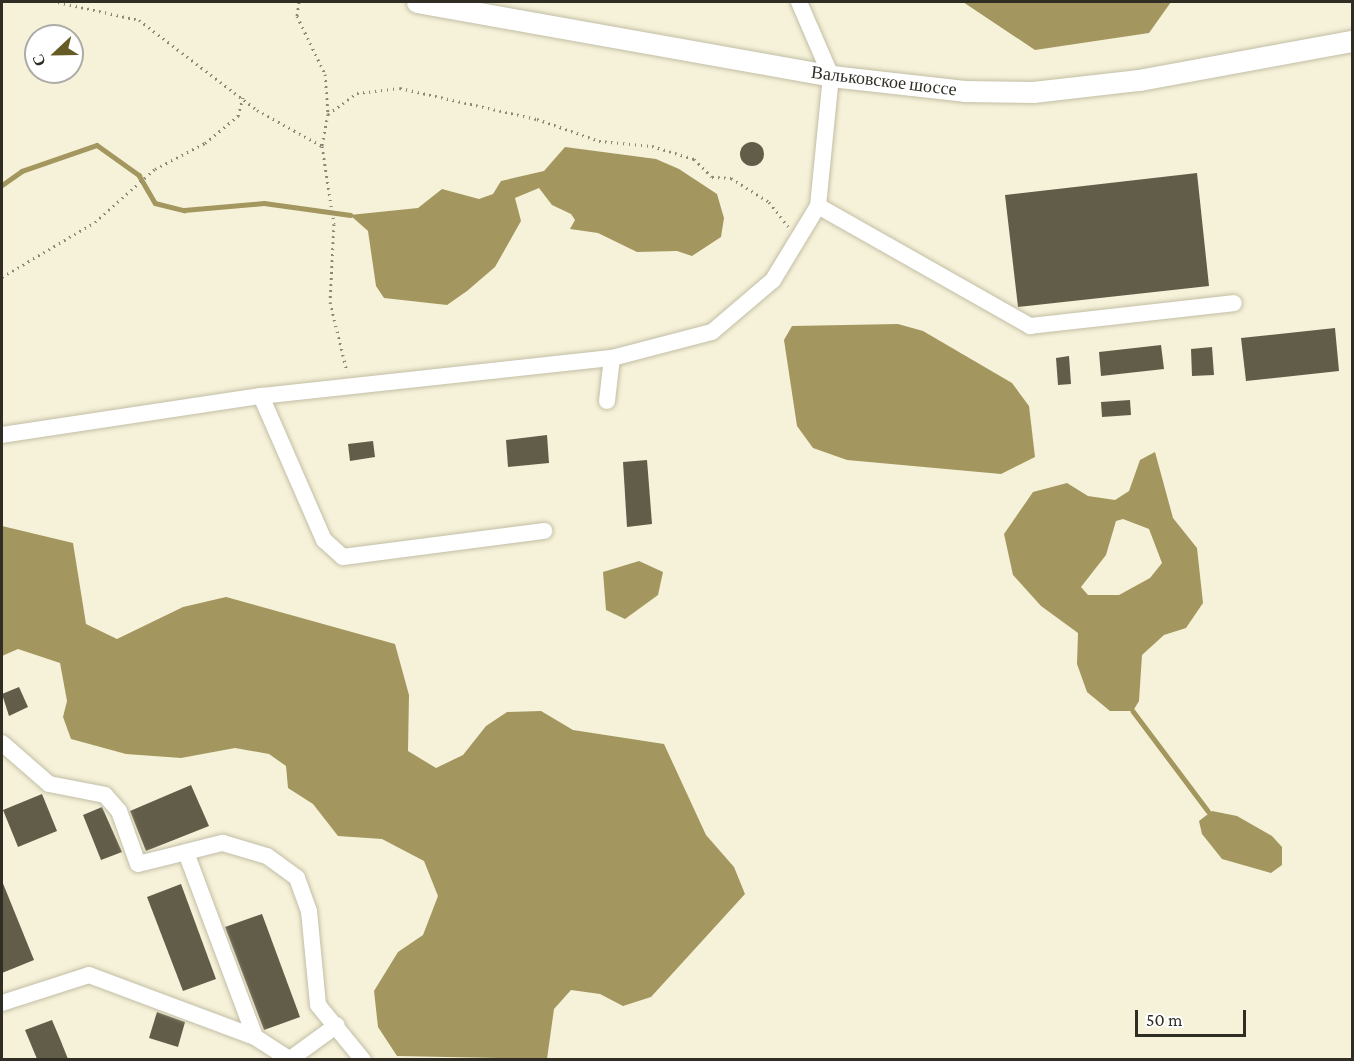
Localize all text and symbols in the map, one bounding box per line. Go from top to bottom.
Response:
north arrow [24,24,84,84]
text: С [29,52,49,69]
street label: Вальковское шоссе [810,61,958,101]
scale bar [1138,998,1249,1036]
text: 50 m [1146,1010,1183,1030]

